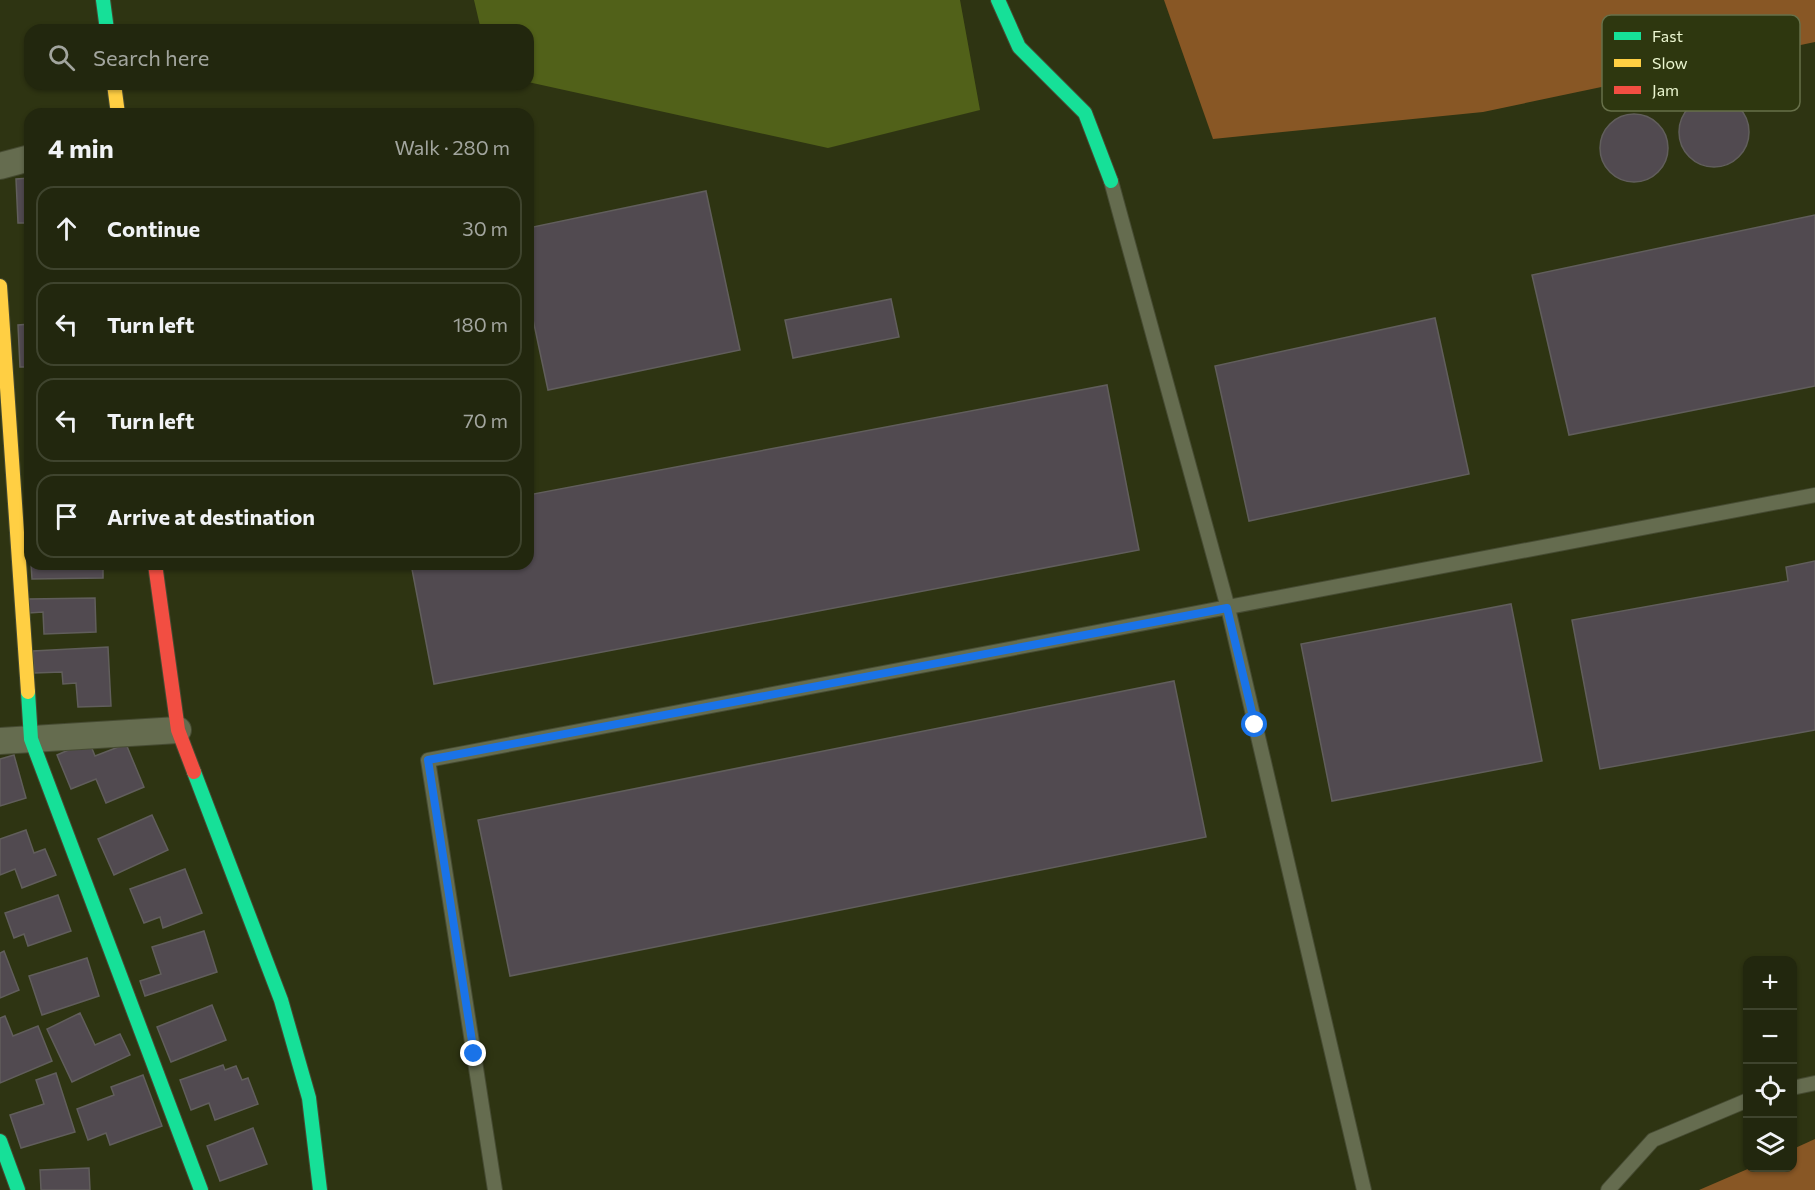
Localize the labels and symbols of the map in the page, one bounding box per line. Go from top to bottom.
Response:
legend [1602,15,1800,111]
text: Fast [1652,26,1683,45]
text: Slow [1652,53,1688,72]
text: Jam [1652,80,1679,99]
route start [1241,711,1267,737]
route end [460,1040,486,1066]

